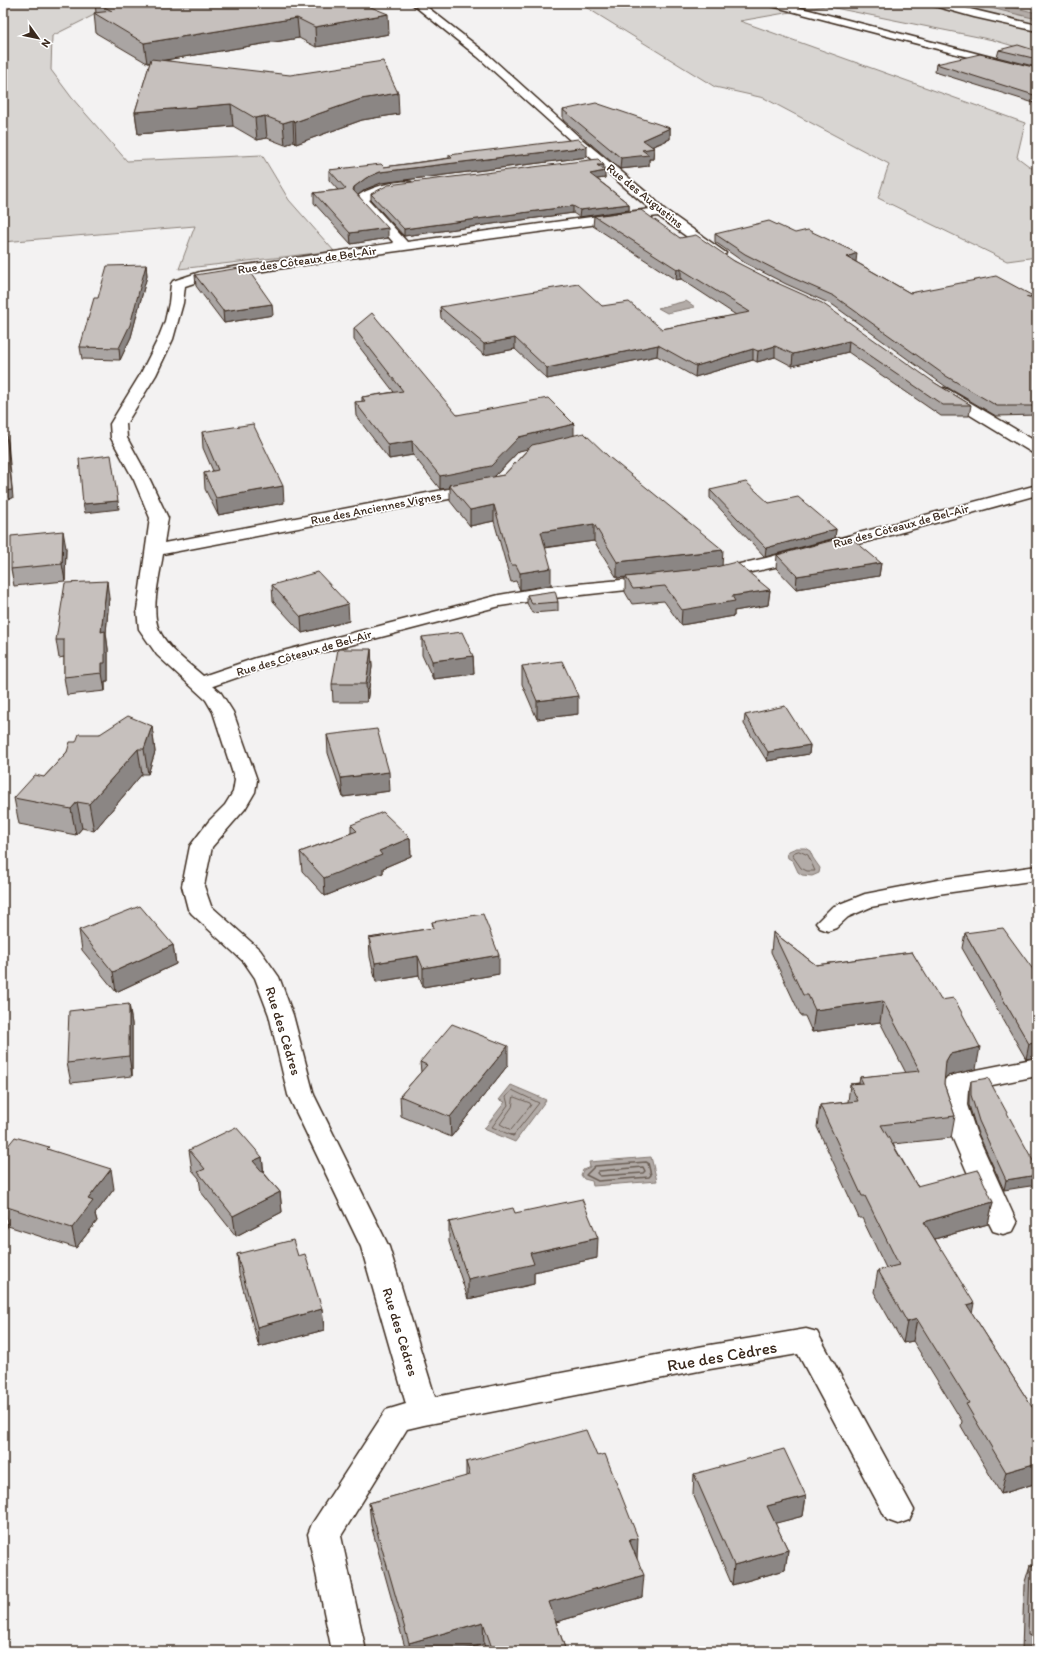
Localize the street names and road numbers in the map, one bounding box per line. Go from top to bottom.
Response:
street label: Rue des Augustins [604,161,686,231]
street label: Rue des Côteaux de Bel-Air [237,243,378,277]
street label: Rue des Anciennes Vignes [310,488,442,528]
street label: Rue des Côteaux de Bel-Air [832,501,971,551]
street label: Rue des Côteaux de Bel-Air [235,627,373,679]
street label: Rue des Cèdres [261,985,305,1077]
street label: Rue des Cèdres [378,1286,422,1378]
street label: Rue des Cèdres [665,1336,779,1376]

